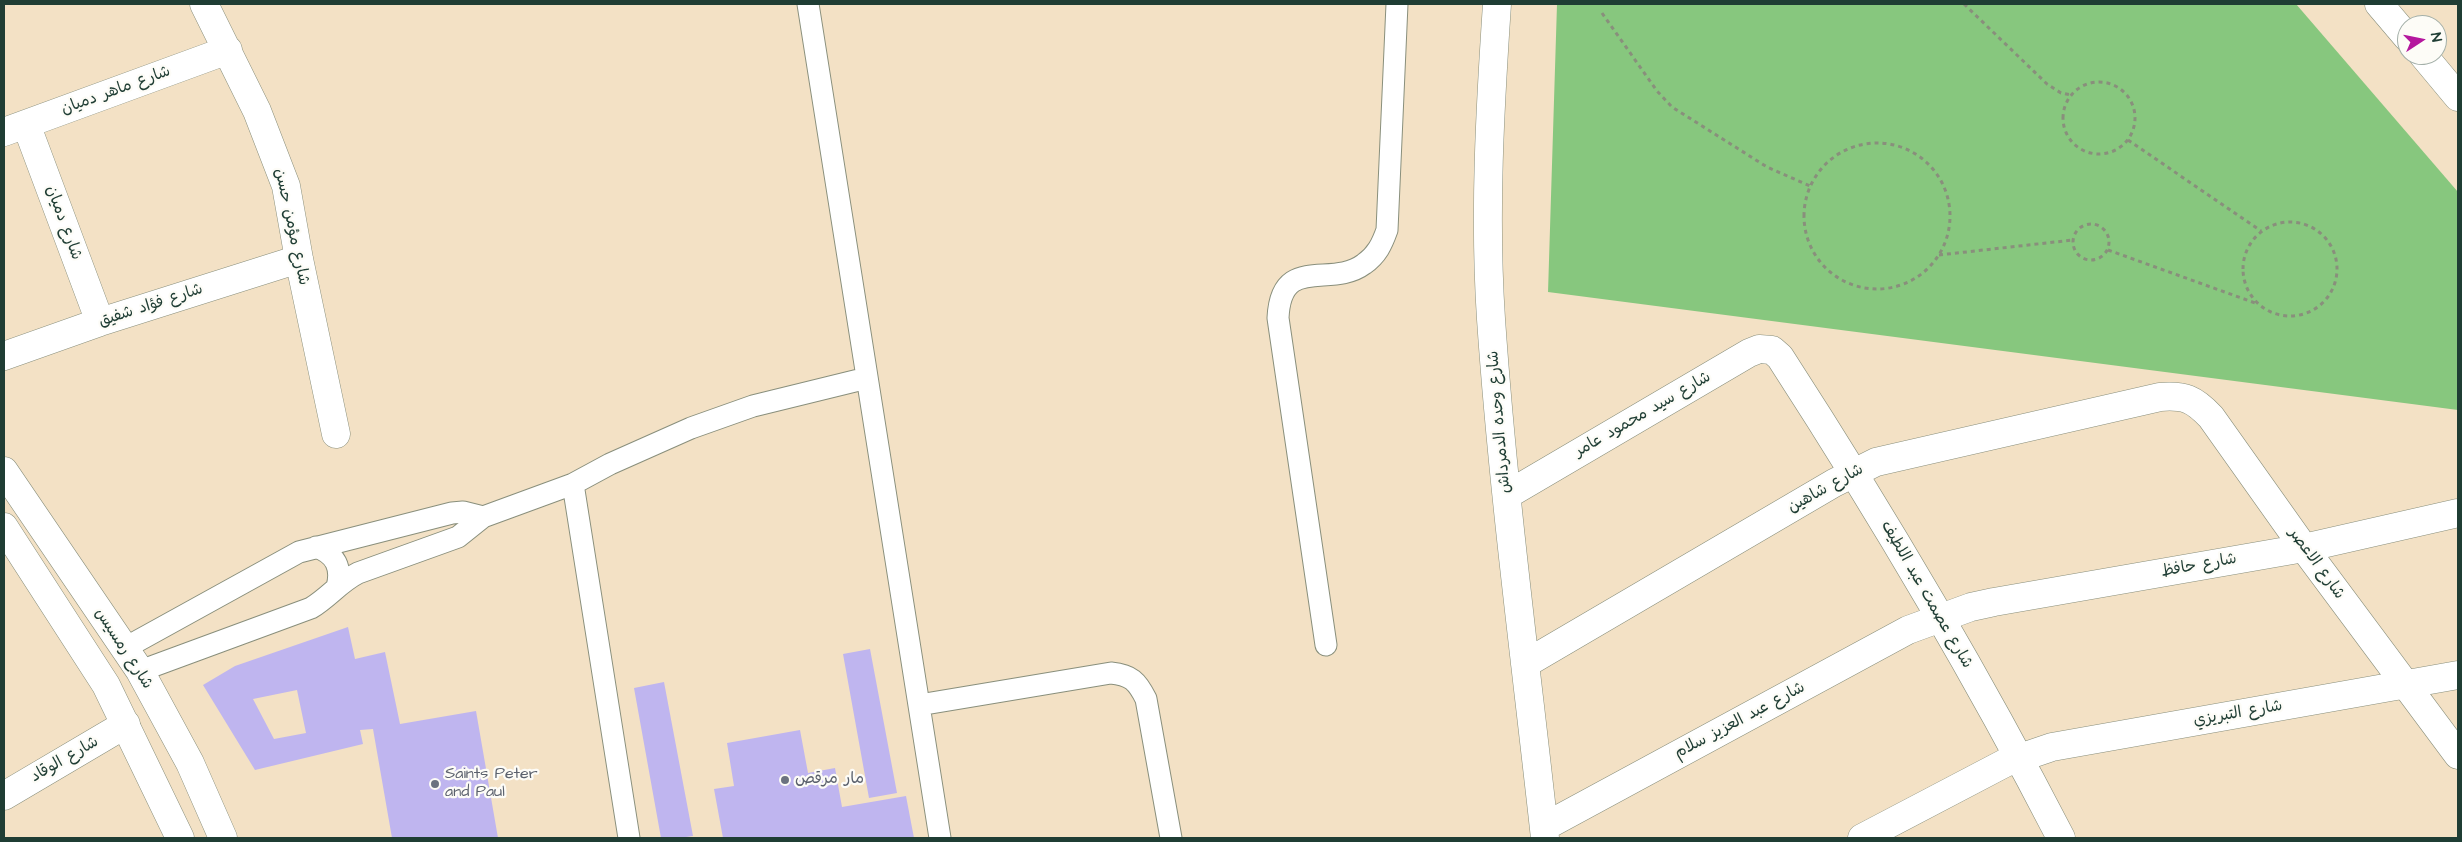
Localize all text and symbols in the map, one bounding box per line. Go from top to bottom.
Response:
north arrow [2397,15,2447,65]
text: N [2425,31,2446,44]
street label: شارع ماهر دميان [59,62,173,120]
street label: شارع مؤمن حسن [269,167,313,287]
street label: شارع دميان [41,183,85,263]
street label: شارع فؤاد شفيق [97,280,205,332]
street label: شارع وحده الدمرداش [1484,350,1516,494]
street label: شارع سيد محمود عامر [1571,368,1715,462]
street label: شارع شاهين [1785,460,1867,518]
street label: شارع عصمت عبد اللطيف [1876,518,1976,672]
street label: شارع الاعصر [2284,524,2348,604]
street label: شارع حافظ [2160,550,2238,582]
street label: شارع رمسيس [90,605,156,693]
street label: شارع عبد العزيز سلام [1671,678,1809,764]
street label: شارع التبريزي [2192,697,2284,731]
street label: شارع الوقاد [28,733,102,787]
place label: Saints Peter and Paul [445,765,538,803]
place label: مار مرقص [795,770,864,790]
marker: مار مرقص [779,774,791,786]
marker: Saints Peter and Paul [429,778,441,790]

